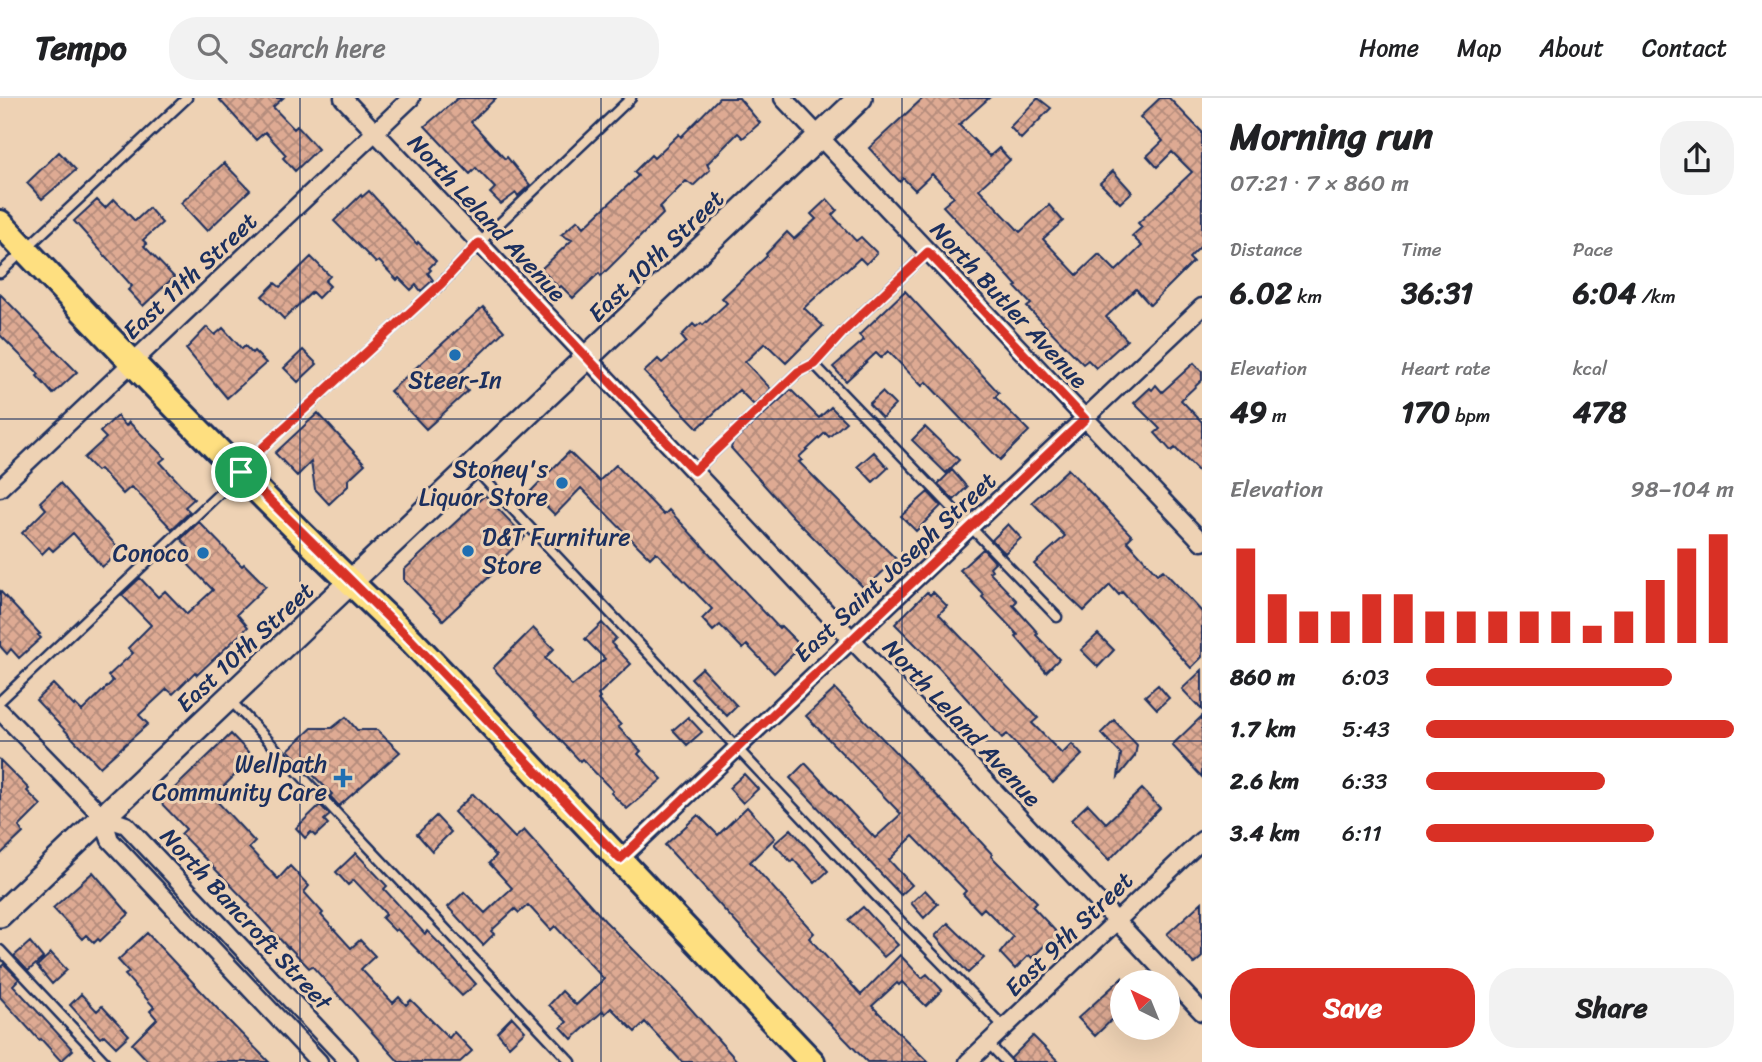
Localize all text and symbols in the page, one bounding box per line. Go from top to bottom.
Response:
search box [169,17,659,80]
text: Tempo [35,19,127,77]
text: Search here [249,25,386,71]
text: Home [1359,27,1419,69]
text: Map [1457,27,1501,69]
text: About [1539,27,1604,69]
text: Contact [1642,27,1727,69]
icon: search [193,29,231,67]
text: Morning run [1230,103,1433,170]
button: share [1660,121,1734,195]
street label: North Leland Avenue [397,124,577,313]
text: 07:21 · 7 × 860 m [1230,163,1409,204]
street label: East 10th Street [578,179,734,333]
street label: East 11th Street [112,202,268,350]
street label: North Butler Avenue [919,211,1099,399]
text: Distance [1230,233,1302,266]
text: Time [1401,233,1442,266]
text: Pace [1573,233,1613,266]
text: 6.02 [1230,266,1292,320]
text: 36:31 [1401,266,1473,320]
text: 6:04 [1573,266,1636,320]
text: km [1292,280,1322,313]
text: /km [1636,280,1676,313]
marker: Steer-In [447,347,463,363]
text: Elevation [1230,352,1307,385]
text: Heart rate [1401,352,1491,385]
text: kcal [1573,352,1607,385]
place label: Steer-In [408,359,502,401]
text: 49 [1230,385,1267,439]
text: 170 [1401,385,1450,439]
text: 478 [1573,385,1627,439]
text: m [1267,399,1287,432]
text: bpm [1450,399,1490,432]
pin [211,442,271,502]
place label: Stoney's Liquor Store [419,448,549,518]
icon: arrive [222,453,260,491]
street label: East Saint Joseph Street [784,461,1006,673]
text: Elevation [1230,469,1323,510]
text: 98–104 m [1631,469,1734,510]
marker: Stoney's Liquor Store [554,475,570,491]
place label: D&T Furniture Store [482,516,631,586]
place label: Conoco [113,532,189,574]
marker: D&T Furniture Store [460,543,476,559]
marker: Conoco [195,545,211,561]
street label: East 10th Street [166,571,324,723]
street label: North Leland Avenue [872,629,1052,818]
text: 860 m [1230,657,1295,698]
text: 6:03 [1342,657,1389,698]
text: 1.7 km [1230,709,1296,750]
text: 5:43 [1342,709,1390,750]
place label: Wellpath Community Care [152,743,327,813]
text: 2.6 km [1230,761,1299,802]
text: 6:33 [1342,761,1387,802]
marker: Wellpath Community Care [333,768,353,788]
text: 3.4 km [1230,813,1300,854]
text: 6:11 [1342,813,1382,854]
street label: North Bancroft Street [149,818,344,1021]
street label: East 9th Street [994,861,1144,1007]
button: Save [1230,968,1475,1048]
button: Share [1489,968,1734,1048]
north arrow [1110,970,1180,1040]
map controls [1110,970,1180,1040]

